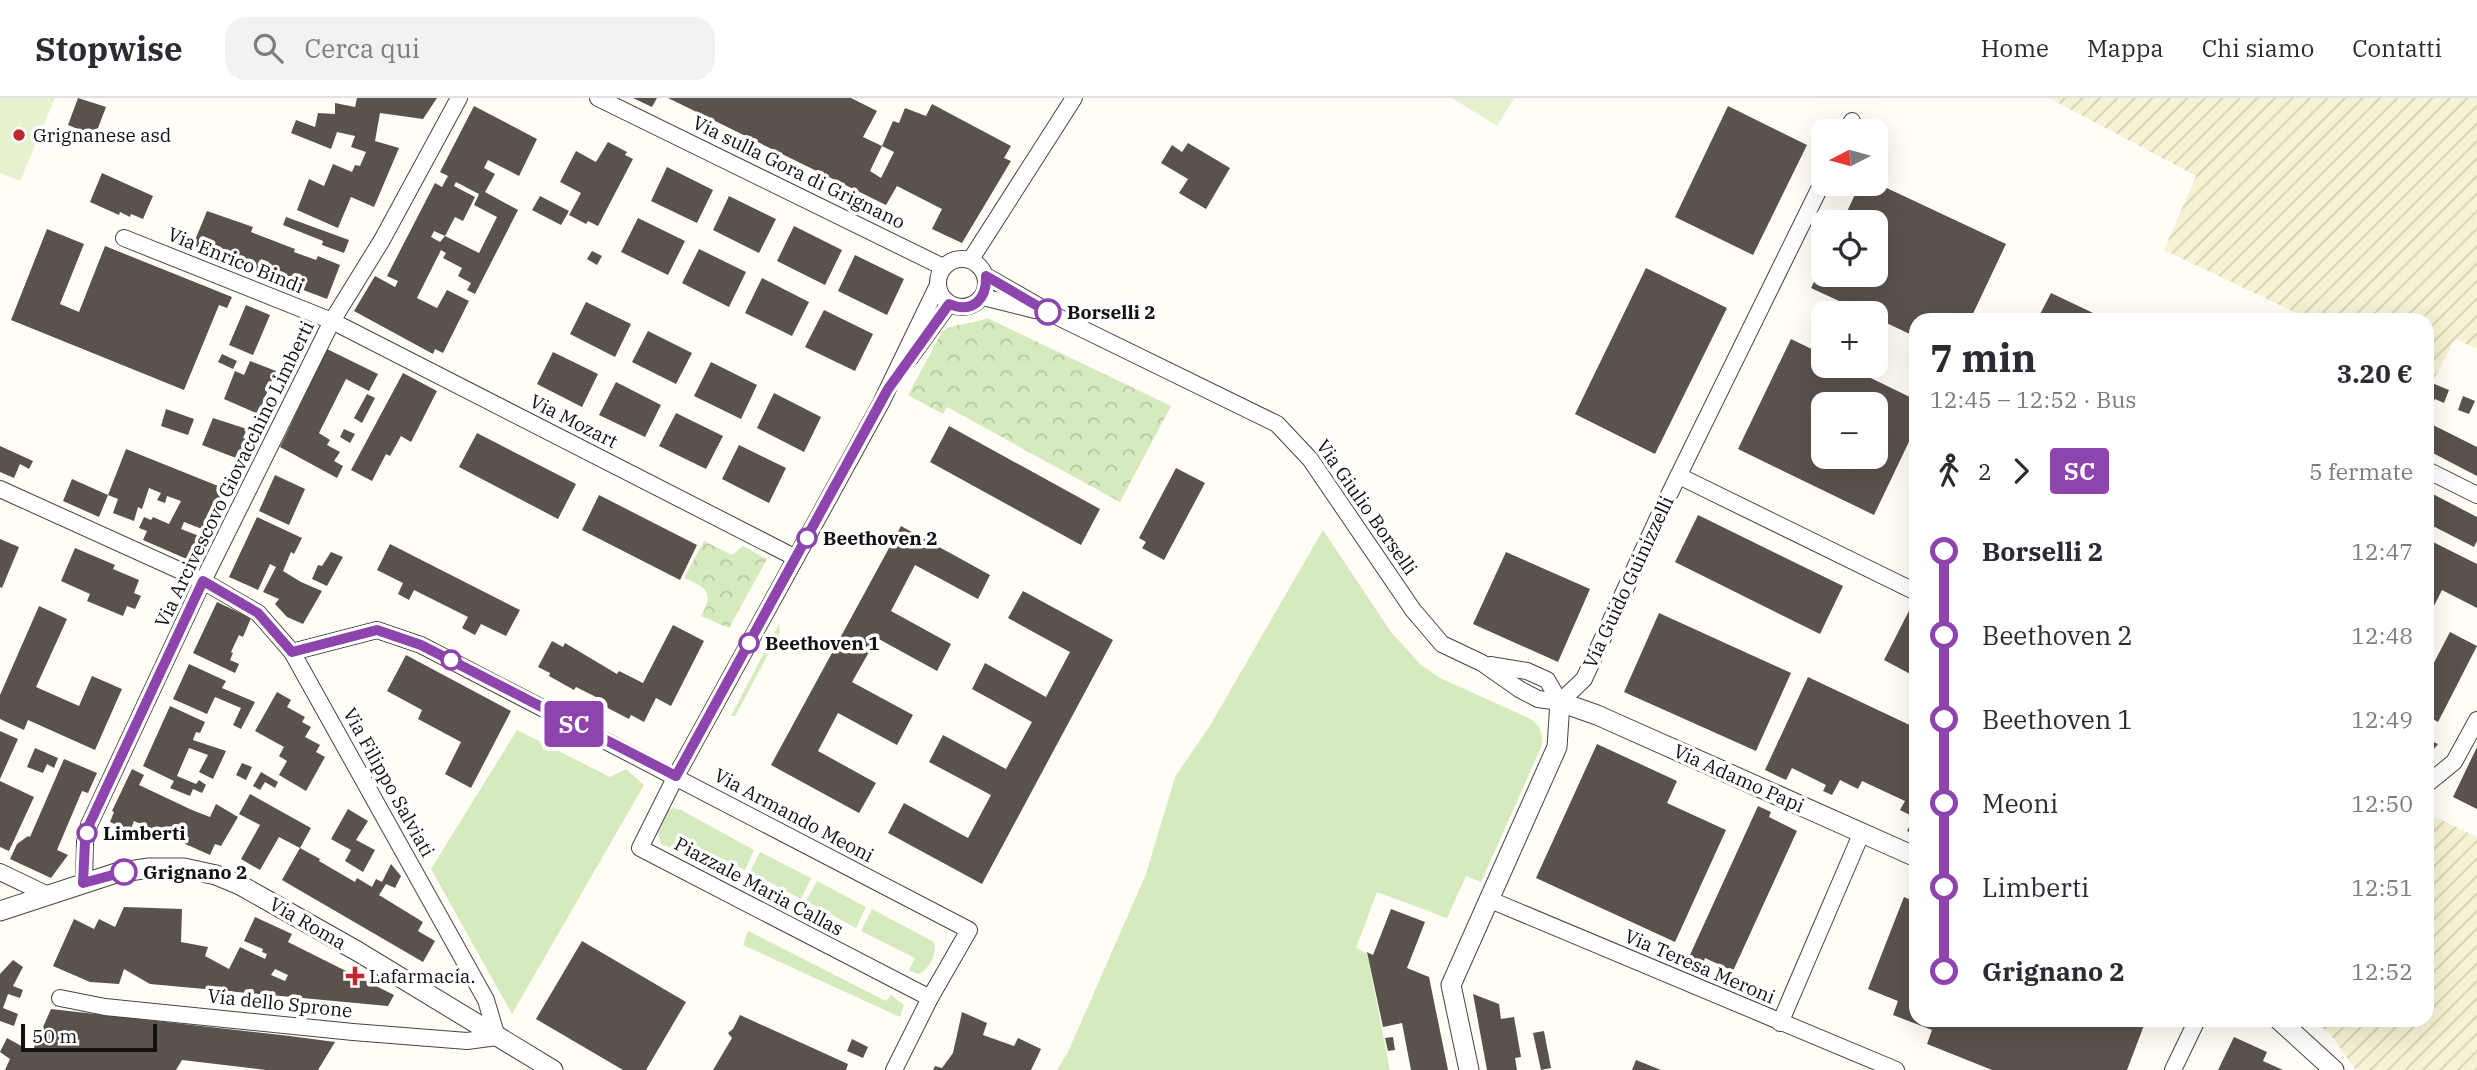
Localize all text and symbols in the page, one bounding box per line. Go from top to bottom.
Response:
search box [225,17,715,80]
text: Stopwise [35,27,183,70]
icon: search [249,29,287,67]
text: Cerca qui [305,31,420,65]
text: Home [1981,32,2049,64]
text: Mappa [2087,32,2164,64]
text: Chi siamo [2202,32,2314,64]
text: Contatti [2352,32,2442,64]
street label: Via sulla Gora di Grignano [689,110,909,234]
north arrow [1811,119,1888,196]
map controls [1811,119,1888,469]
place label: Grignanese asd [33,123,171,147]
marker: Grignanese asd [11,127,27,143]
button: locate [1811,210,1888,287]
street label: Via Enrico Bindi [164,222,308,298]
marker: Borselli 2 [1035,299,1061,325]
place label: Borselli 2 [1067,300,1156,324]
button: + [1811,301,1888,378]
street label: Via Arcivescovo Giovacchino Limberti [149,317,319,631]
text: 7 min [1930,333,2036,382]
text: 3.20 € [2337,356,2413,390]
text: 12:45 – 12:52 · Bus [1930,384,2137,414]
street label: Via Mozart [526,389,622,453]
button: − [1811,392,1888,469]
street label: Via Giulio Borselli [1311,435,1423,579]
icon: walk [1930,452,1968,490]
icon: forward [2002,452,2040,490]
text: SC [2064,455,2095,487]
text: 2 [1978,456,1992,486]
text: 5 fermate [2309,456,2413,486]
street label: Via Guido Guinizzelli [1578,492,1678,672]
place label: Beethoven 2 [823,526,938,550]
marker: Beethoven 2 [797,528,817,548]
text: Borselli 2 [1982,534,2103,568]
text: 12:47 [2351,536,2413,566]
text: Beethoven 2 [1982,618,2133,652]
text: 12:48 [2351,620,2413,650]
place label: Beethoven 1 [765,631,880,655]
marker: Beethoven 1 [739,633,759,653]
unlabelled marker [441,650,461,670]
line badge: SC [542,701,606,747]
text: Beethoven 1 [1982,702,2133,736]
street label: Via Filippo Salviati [338,703,440,861]
text: 12:49 [2351,704,2413,734]
text: SC [558,708,590,740]
street label: Via Adamo Papi [1670,738,1808,818]
street label: Via Armando Meoni [710,763,878,867]
text: Meoni [1982,786,2058,820]
text: 12:50 [2351,788,2413,818]
place label: Limberti [103,821,186,845]
marker: Limberti [77,823,97,843]
street label: Piazzale Maria Callas [670,831,848,941]
marker: Grignano 2 [111,859,137,885]
place label: Grignano 2 [143,860,247,884]
text: Limberti [1982,870,2089,904]
text: 12:51 [2351,872,2413,902]
street label: Via Roma [265,891,351,955]
street label: Via Teresa Meroni [1621,923,1779,1009]
text: Grignano 2 [1982,954,2125,988]
text: 12:52 [2351,956,2413,986]
place label: Lafarmacia. [369,964,476,988]
marker: Lafarmacia. [347,968,363,984]
street label: Via dello Sprone [206,983,354,1023]
scale bar [21,1021,158,1053]
text: 50 m [32,1024,77,1048]

